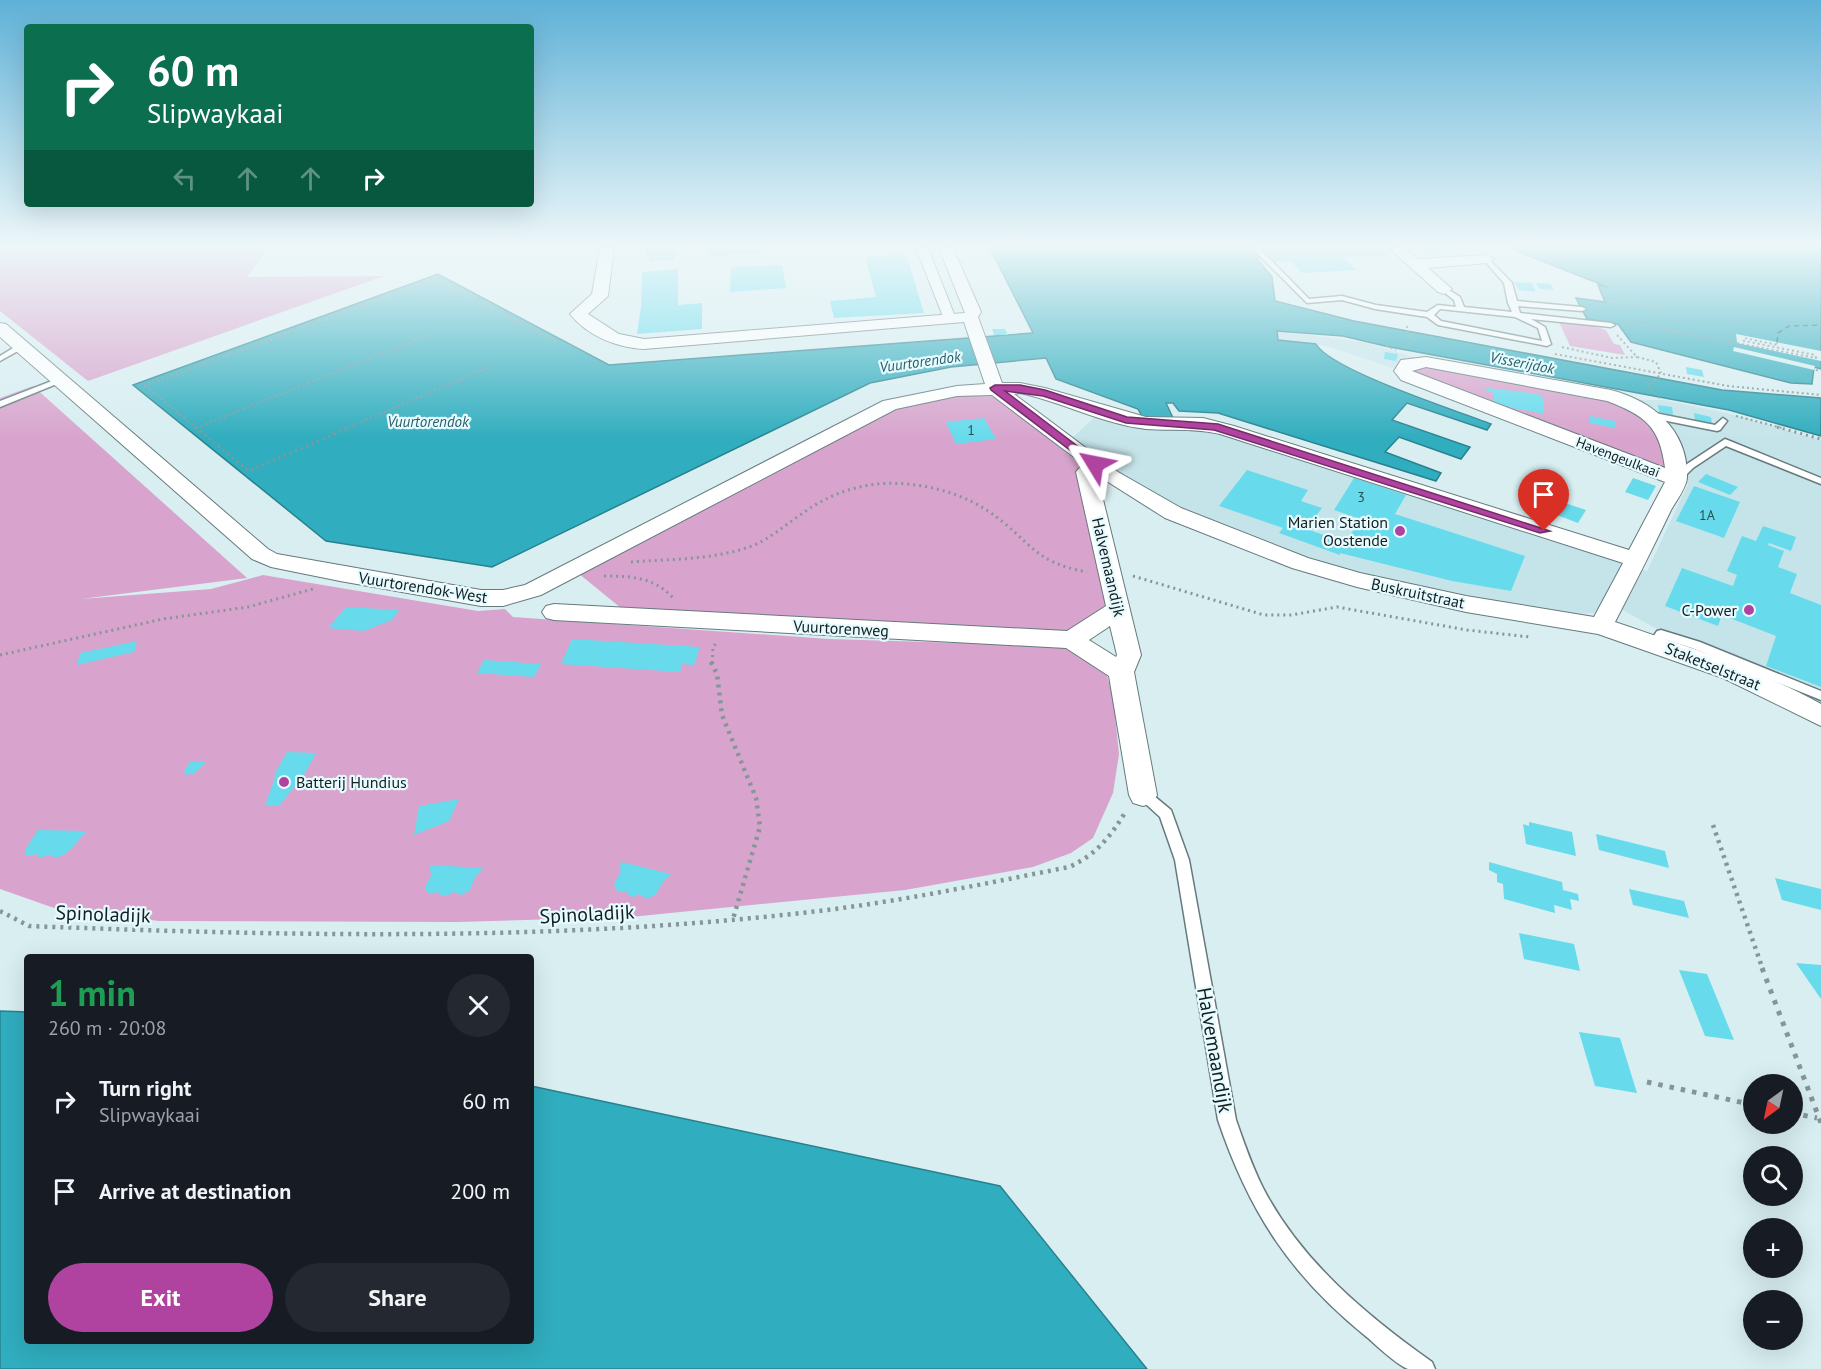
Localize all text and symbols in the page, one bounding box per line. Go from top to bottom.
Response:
text: 60 m [147,43,239,98]
icon: right [48,48,126,126]
text: Slipwaykaai [147,96,284,130]
icon: left [168,162,201,195]
icon: ahead [231,162,264,195]
icon: ahead [294,162,327,195]
icon: right [357,162,390,195]
water label: Vuurtorendok [878,346,963,377]
water label: Visserijdok [1488,347,1557,378]
water label: Vuurtorendok [387,412,470,431]
house number: 1 [967,421,975,439]
position arrow [1063,432,1127,496]
street label: Havengeulkaai [1574,433,1662,481]
pin [1518,469,1569,531]
icon: arrive [1527,478,1560,511]
house number: 3 [1357,488,1365,506]
house number: 1A [1699,506,1716,524]
place label: Marien Station Oostende [1288,512,1388,550]
street label: Halvemaandijk [1088,515,1130,619]
marker: Marien Station Oostende [1393,524,1407,538]
street label: Vuurtorendok-West [356,567,489,607]
street label: Buskruitstraat [1369,573,1467,613]
place label: C-Power [1681,600,1738,620]
marker: C-Power [1742,603,1756,617]
street label: Vuurtorenweg [792,615,889,640]
street label: Staketselstraat [1662,638,1764,694]
place label: Batterij Hundius [296,772,407,792]
marker: Batterij Hundius [277,775,291,789]
street label: Spinoladijk [55,899,151,929]
street label: Spinoladijk [539,899,636,929]
text: 1 min [48,969,136,1016]
button: close [447,974,510,1037]
street label: Halvemaandijk [1191,985,1239,1115]
text: 260 m · 20:08 [48,1015,166,1041]
text: Turn right [99,1074,191,1102]
north arrow [1743,1074,1803,1134]
map controls [1743,1074,1803,1350]
icon: right [48,1085,81,1118]
text: 60 m [462,1087,510,1115]
text: Slipwaykaai [99,1102,200,1128]
button: search [1743,1146,1803,1206]
icon: arrive [48,1175,81,1208]
text: Arrive at destination [99,1177,291,1205]
text: 200 m [450,1177,510,1205]
button: + [1743,1218,1803,1278]
button: Exit [48,1263,273,1332]
button: Share [285,1263,510,1332]
button: − [1743,1290,1803,1350]

